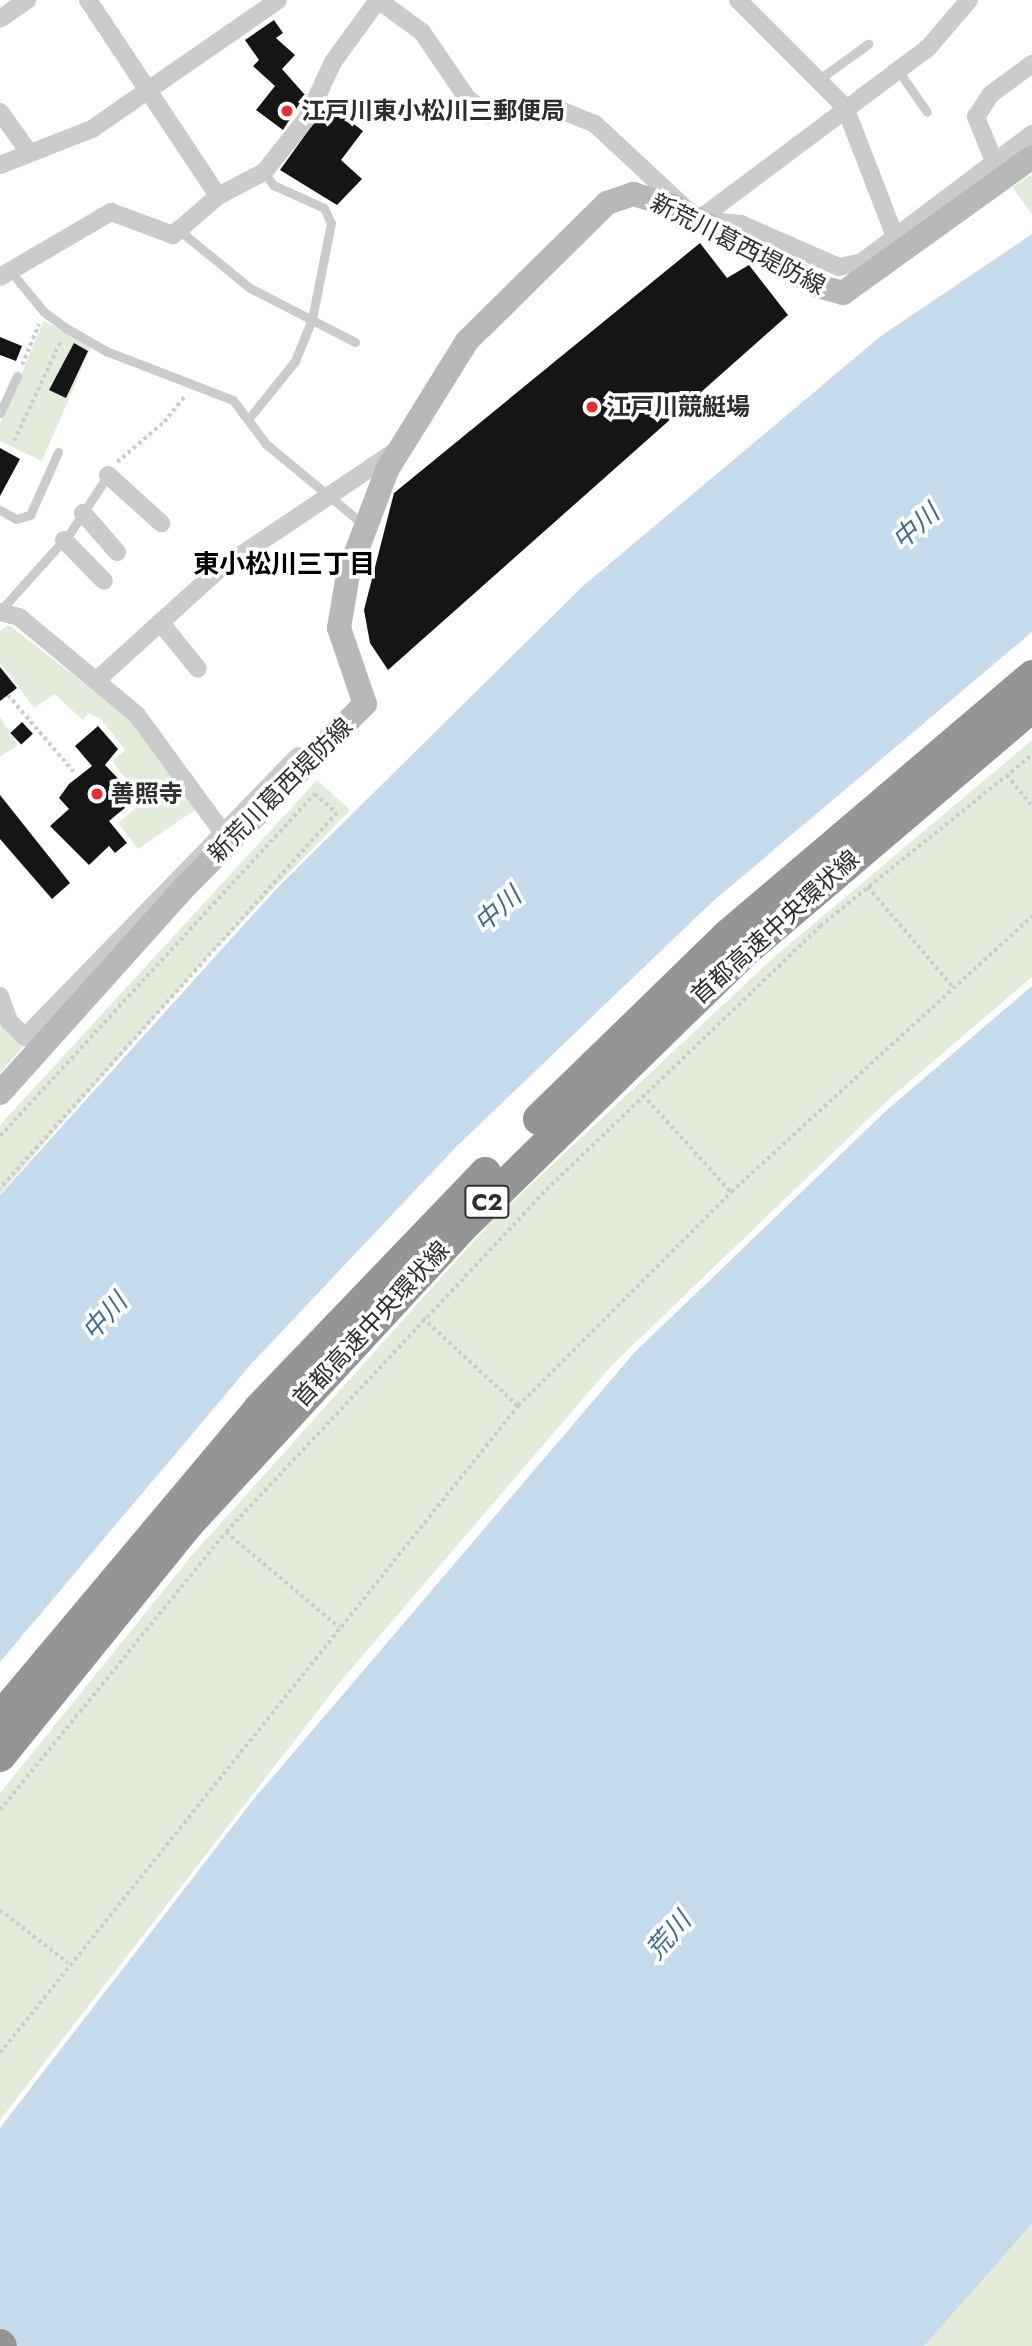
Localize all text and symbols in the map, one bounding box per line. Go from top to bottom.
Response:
place label: 江戸川東小松川三郵便局 [301,97,565,125]
marker: 江戸川東小松川三郵便局 [279,103,295,119]
street label: 新荒川葛西堤防線 [646,188,830,300]
place label: 江戸川競艇場 [606,393,750,421]
marker: 江戸川競艇場 [584,399,600,415]
water label: 中川 [886,498,946,556]
district label: 東小松川三丁目 [193,549,375,581]
street label: 新荒川葛西堤防線 [202,712,358,868]
place label: 善照寺 [111,780,183,808]
marker: 善照寺 [89,786,105,802]
street label: 首都高速中央環状線 [685,844,865,1010]
water label: 中川 [468,881,528,939]
road number: C2 [464,1182,510,1222]
street label: 首都高速中央環状線 [287,1235,455,1413]
water label: 中川 [76,1287,134,1347]
water label: 荒川 [640,1906,698,1966]

